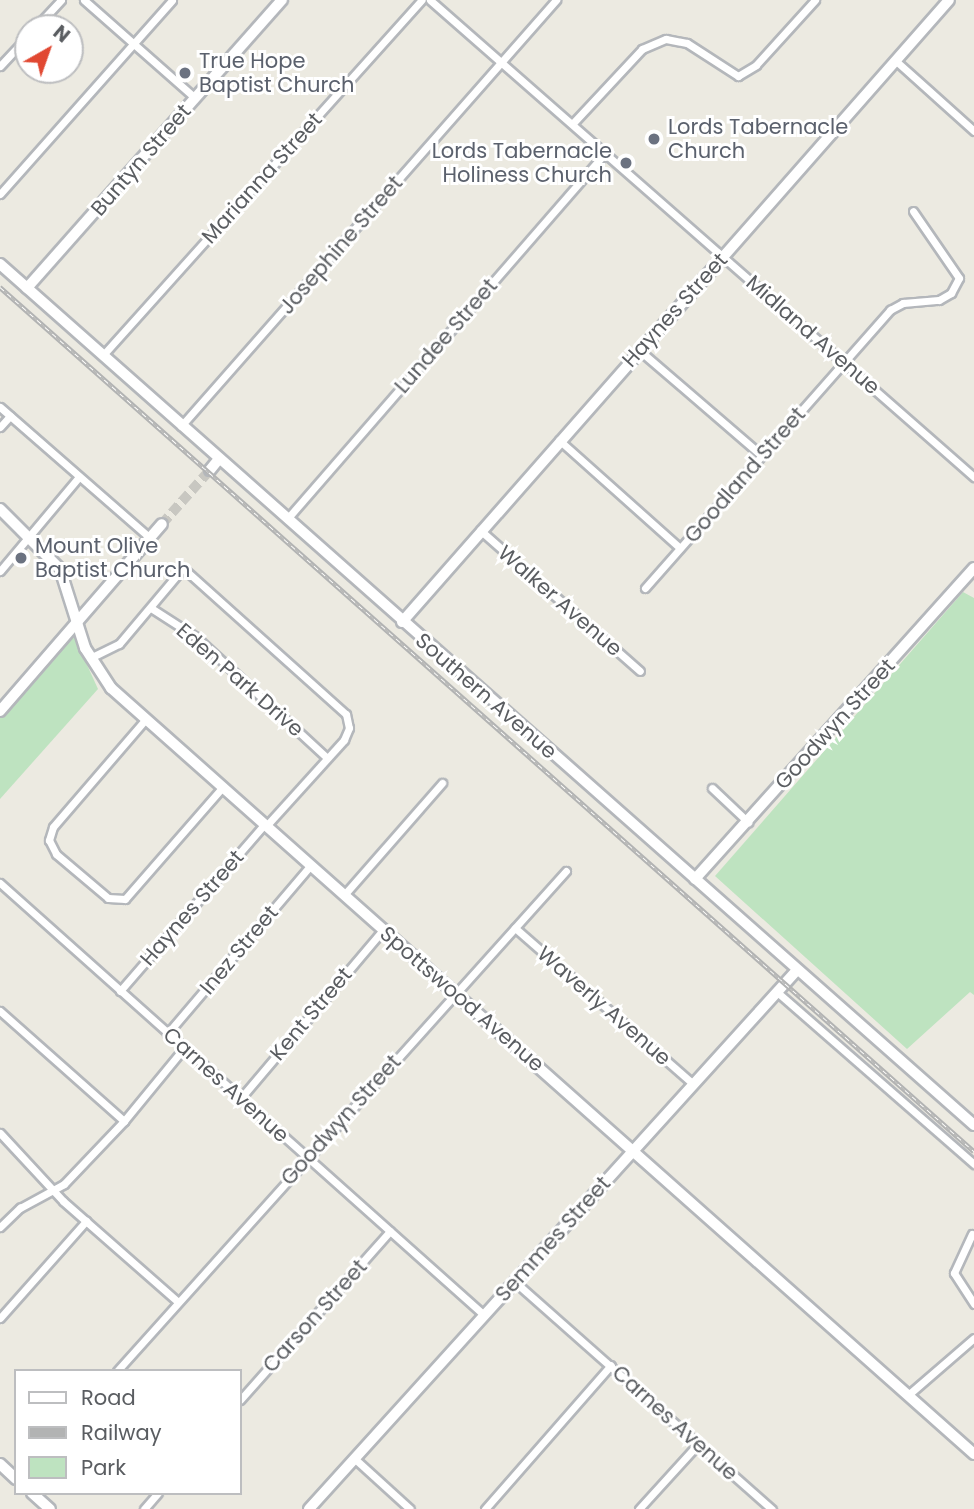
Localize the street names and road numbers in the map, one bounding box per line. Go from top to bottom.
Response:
street label: Buntyn Street [86,99,196,221]
street label: Marianna Street [197,107,327,249]
street label: Josephine Street [274,171,408,319]
street label: Haynes Street [617,248,733,372]
street label: Midland Avenue [741,270,885,400]
street label: Lundee Street [389,274,503,398]
street label: Goodland Street [679,402,811,548]
street label: Walker Avenue [493,540,627,662]
street label: Eden Park Drive [171,618,309,742]
street label: Southern Avenue [410,628,562,764]
street label: Goodwyn Street [770,654,900,794]
street label: Haynes Street [135,845,249,971]
street label: Inez Street [195,900,283,1000]
street label: Spottswood Avenue [375,921,549,1077]
street label: Waverly Avenue [532,941,676,1071]
street label: Kent Street [265,962,357,1066]
street label: Carnes Avenue [158,1022,294,1148]
street label: Goodwyn Street [276,1050,406,1190]
street label: Semmes Street [490,1171,616,1307]
street label: Carson Street [258,1254,372,1378]
street label: Carnes Avenue [607,1360,743,1486]

